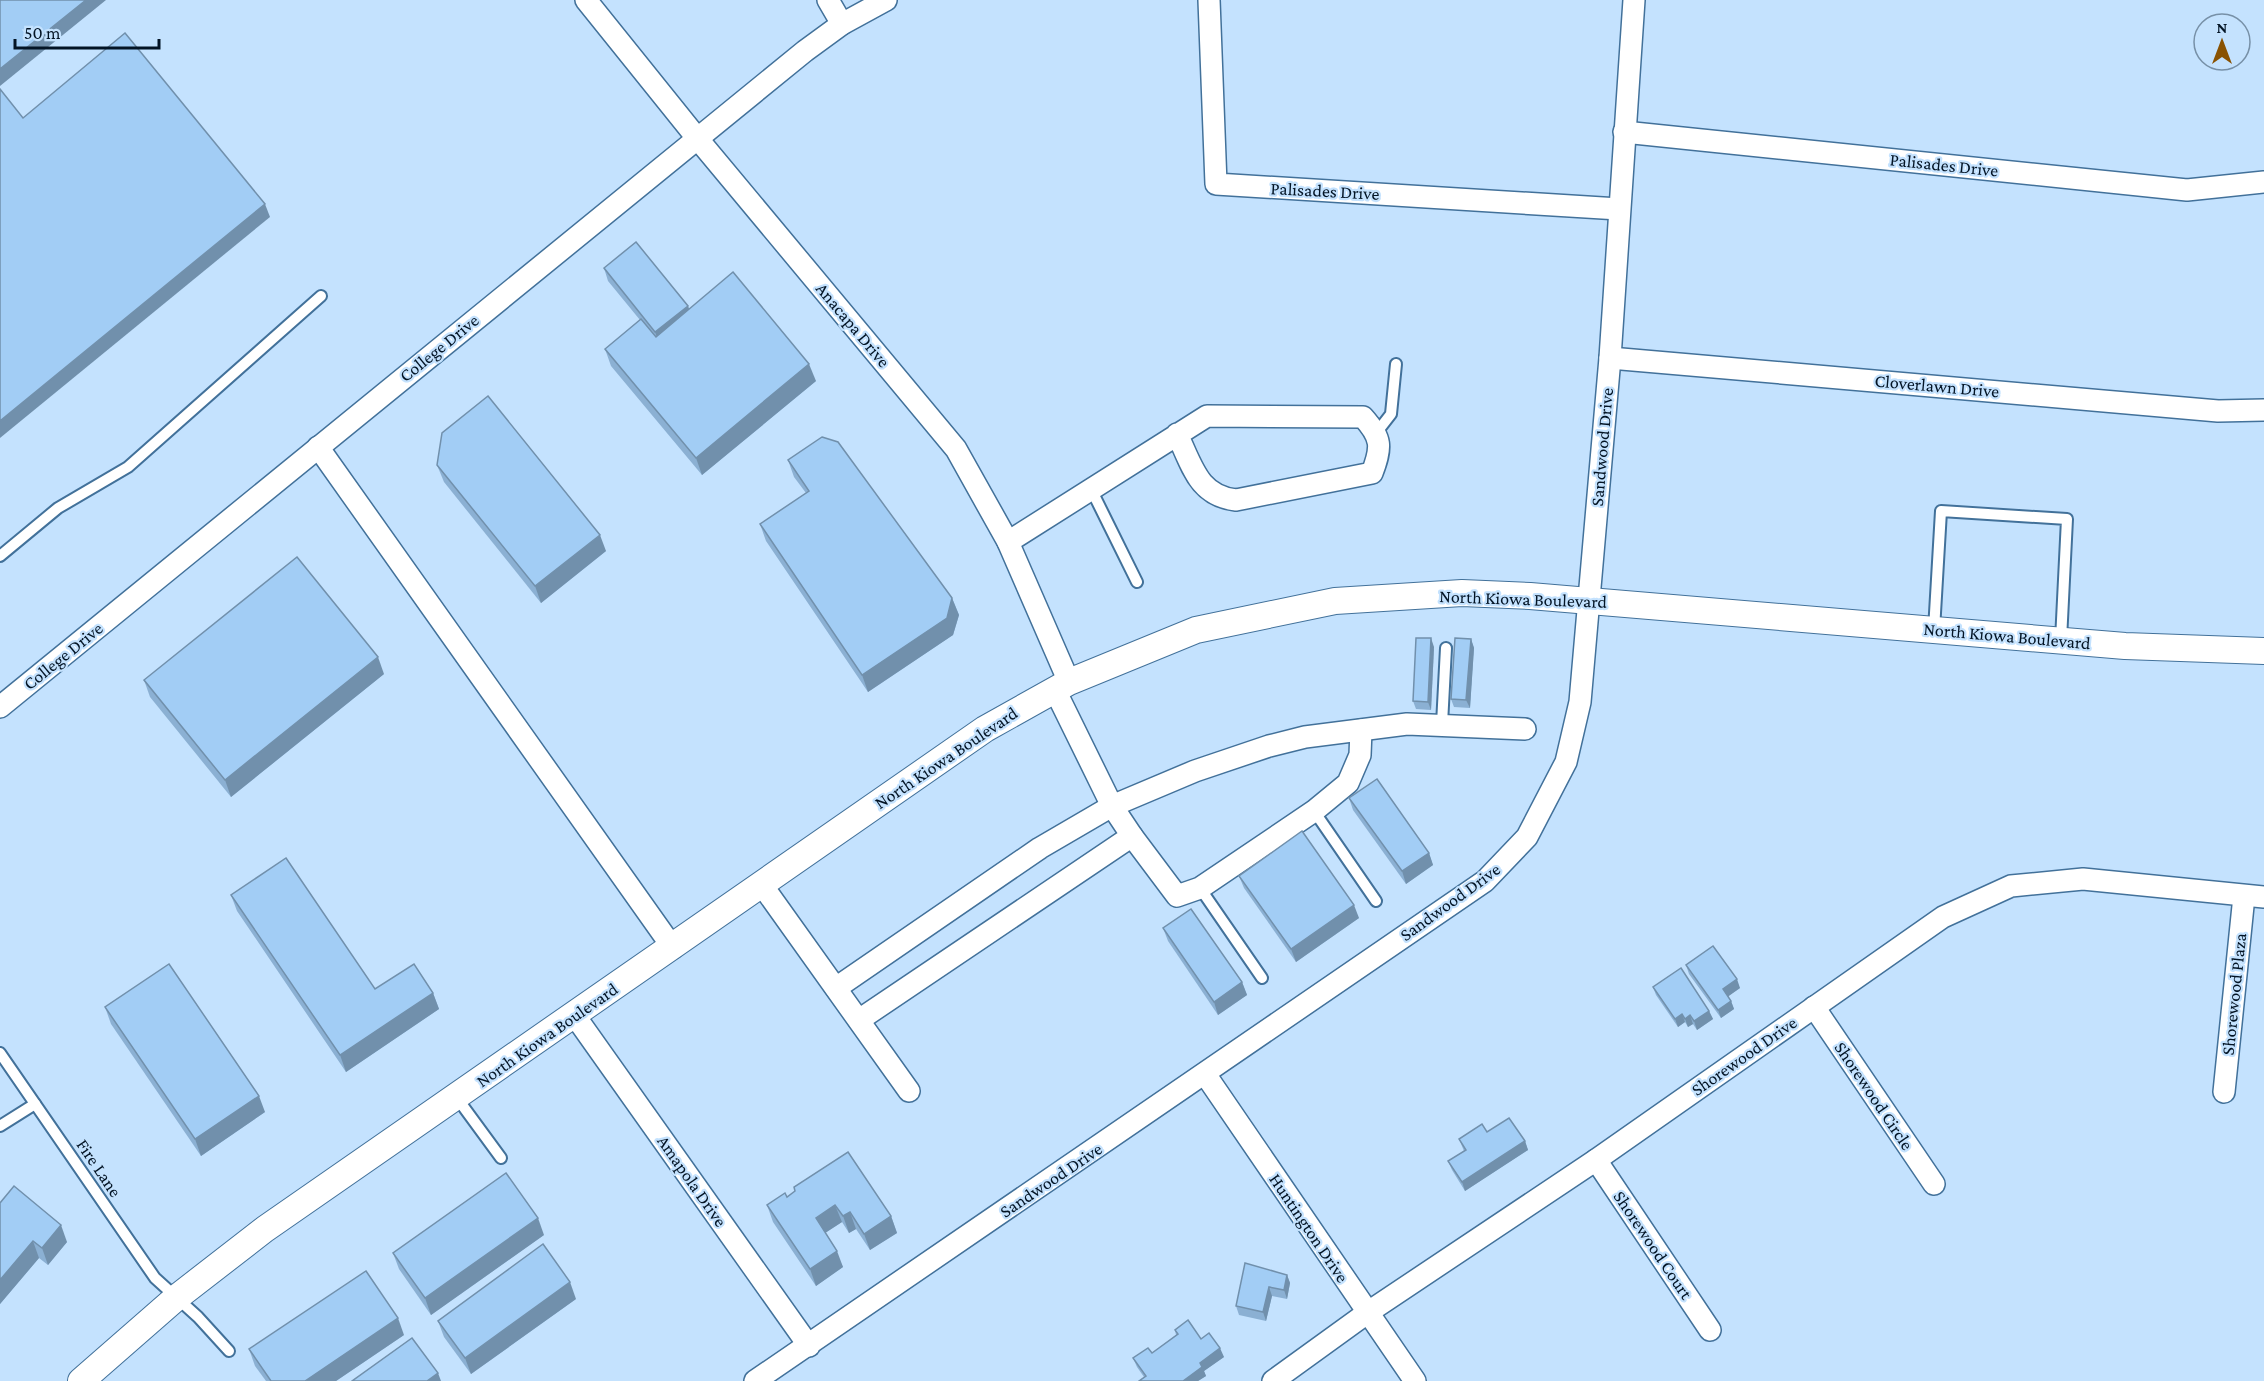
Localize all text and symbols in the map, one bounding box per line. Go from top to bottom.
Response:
scale bar [15,12,159,50]
north arrow [2192,12,2252,72]
text: N [2217,19,2228,36]
text: 50 m [24,23,61,43]
street label: Palisades Drive [1889,149,1999,181]
street label: Palisades Drive [1270,178,1380,204]
street label: Anacapa Drive [812,279,894,371]
street label: College Drive [395,310,483,386]
street label: Cloverlawn Drive [1874,371,2000,401]
street label: Sandwood Drive [1587,387,1617,507]
street label: North Kiowa Boulevard [1439,586,1608,612]
street label: College Drive [19,618,107,694]
street label: North Kiowa Boulevard [1923,619,2092,653]
street label: North Kiowa Boulevard [871,703,1022,813]
street label: Sandwood Drive [1396,859,1504,945]
street label: Shorewood Plaza [2218,932,2250,1056]
street label: North Kiowa Boulevard [473,978,622,1091]
street label: Shorewood Drive [1688,1012,1801,1100]
street label: Shorewood Circle [1830,1038,1918,1154]
street label: Amapola Drive [653,1131,731,1231]
street label: Fire Lane [72,1135,126,1201]
street label: Sandwood Drive [996,1138,1106,1222]
street label: Huntington Drive [1265,1170,1353,1286]
street label: Shorewood Court [1609,1187,1697,1304]

